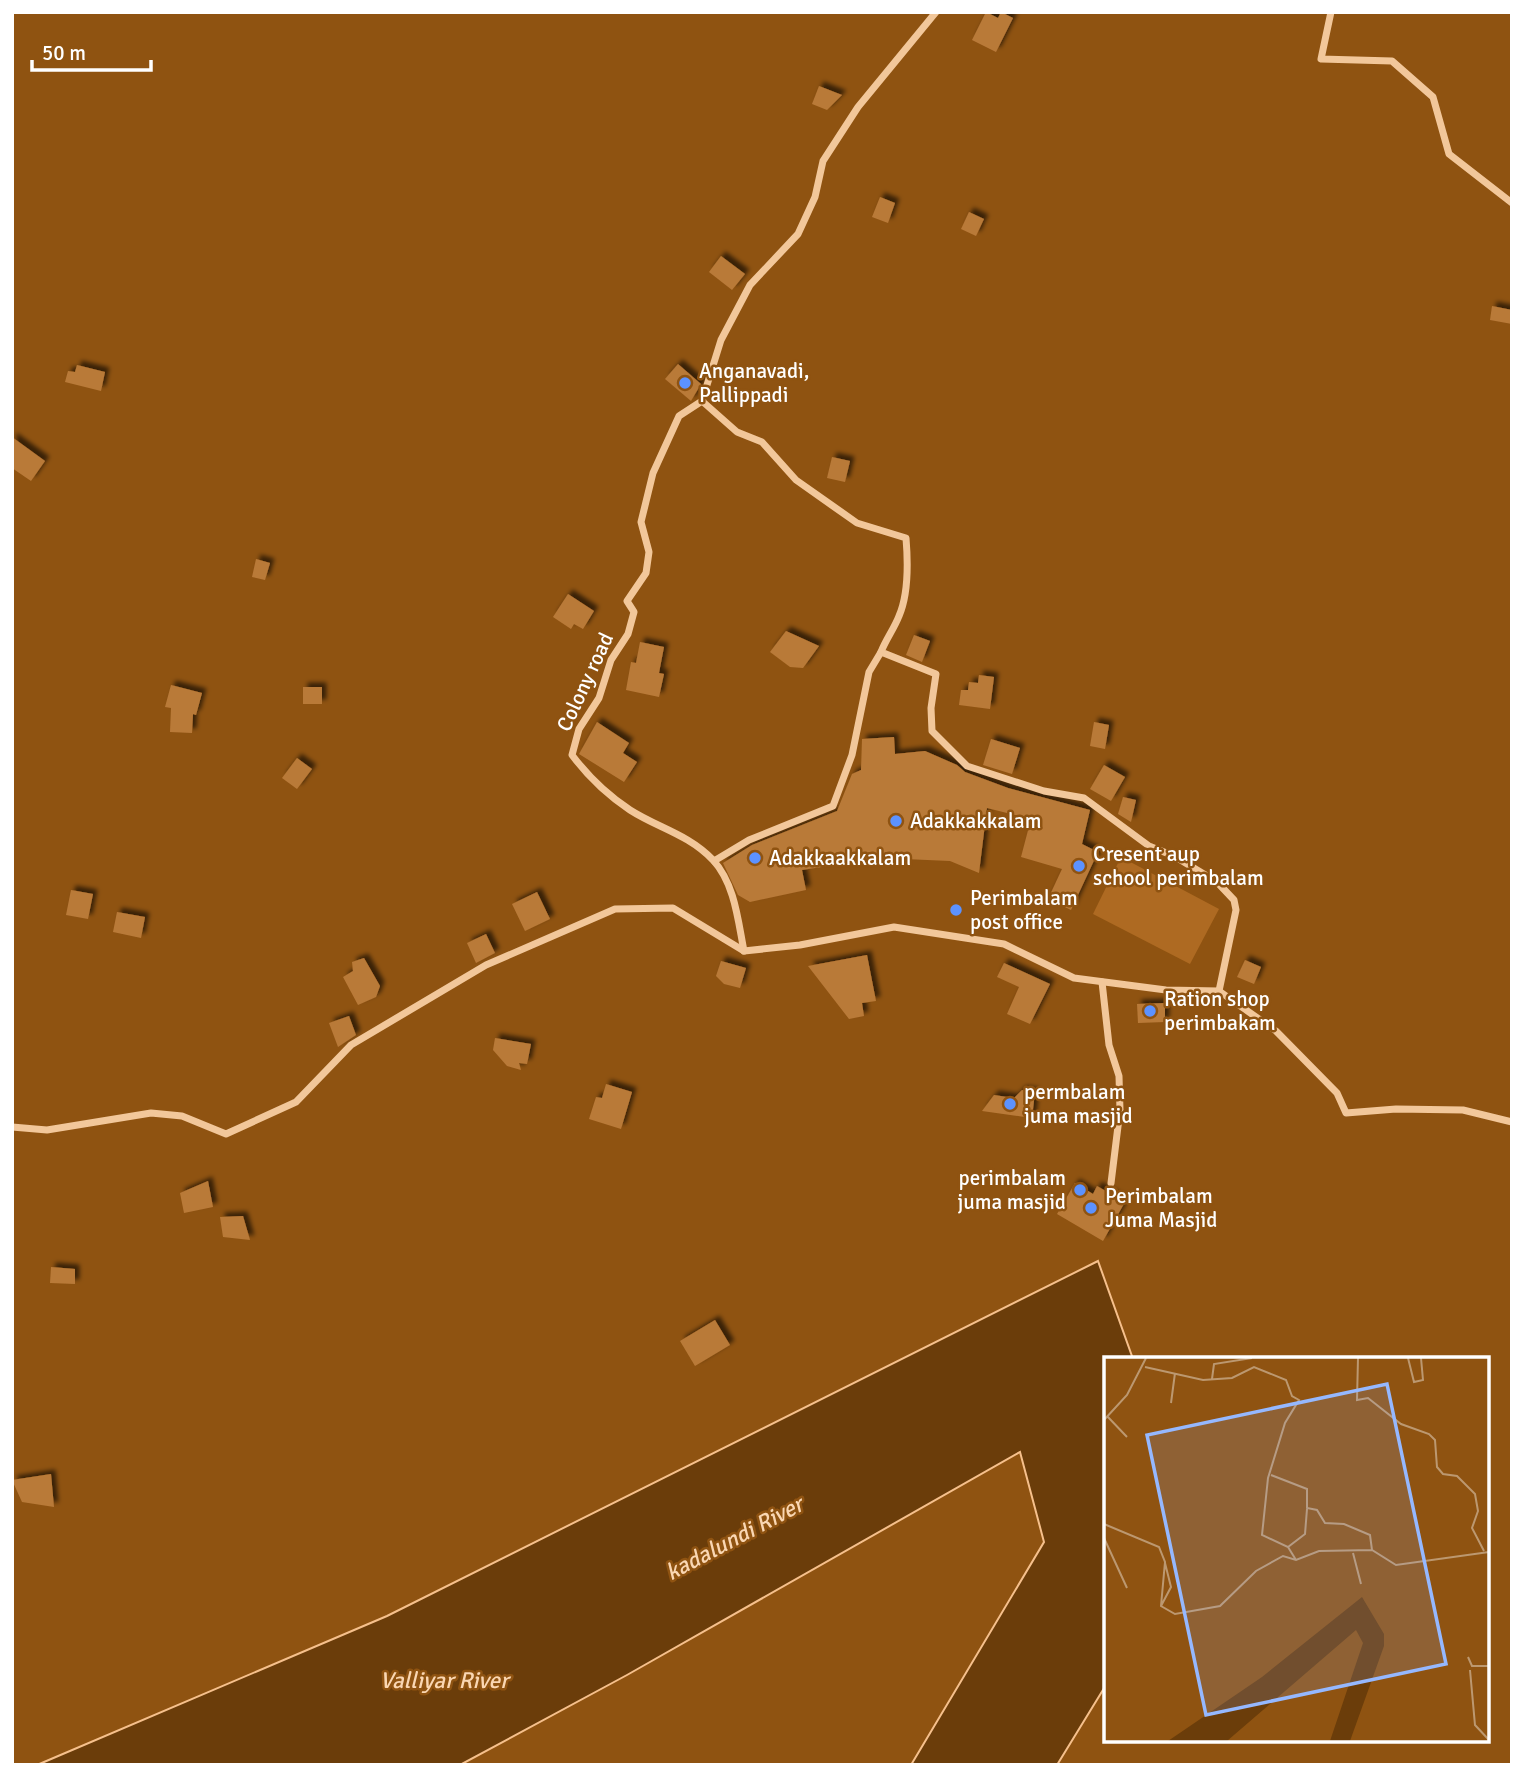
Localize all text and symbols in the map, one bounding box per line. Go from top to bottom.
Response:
scale bar [32,28,150,72]
text: 50 m [42,40,86,66]
place label: Anganavadi, Pallippadi [699,358,809,408]
marker: Anganavadi, Pallippadi [677,375,693,391]
street label: Colony road [551,629,619,735]
place label: Adakkakkalam [910,808,1041,834]
marker: Adakkakkalam [888,813,904,829]
place label: Cresent aup school perimbalam [1093,841,1264,891]
place label: Adakkaakkalam [769,845,911,871]
marker: Adakkaakkalam [747,850,763,866]
marker: Cresent aup school perimbalam [1071,858,1087,874]
place label: Perimbalam post office [970,885,1078,935]
marker: Perimbalam post office [948,902,964,918]
place label: Ration shop perimbakam [1164,986,1276,1036]
marker: Ration shop perimbakam [1142,1003,1158,1019]
place label: permbalam juma masjid [1024,1079,1133,1129]
marker: permbalam juma masjid [1002,1096,1018,1112]
place label: perimbalam juma masjid [957,1165,1066,1215]
marker: perimbalam juma masjid [1072,1182,1088,1198]
place label: Perimbalam Juma Masjid [1105,1183,1217,1233]
marker: Perimbalam Juma Masjid [1083,1200,1099,1216]
inset map [1104,1357,1489,1742]
water label: kadalundi River [660,1488,811,1587]
water label: Valliyar River [380,1666,512,1695]

